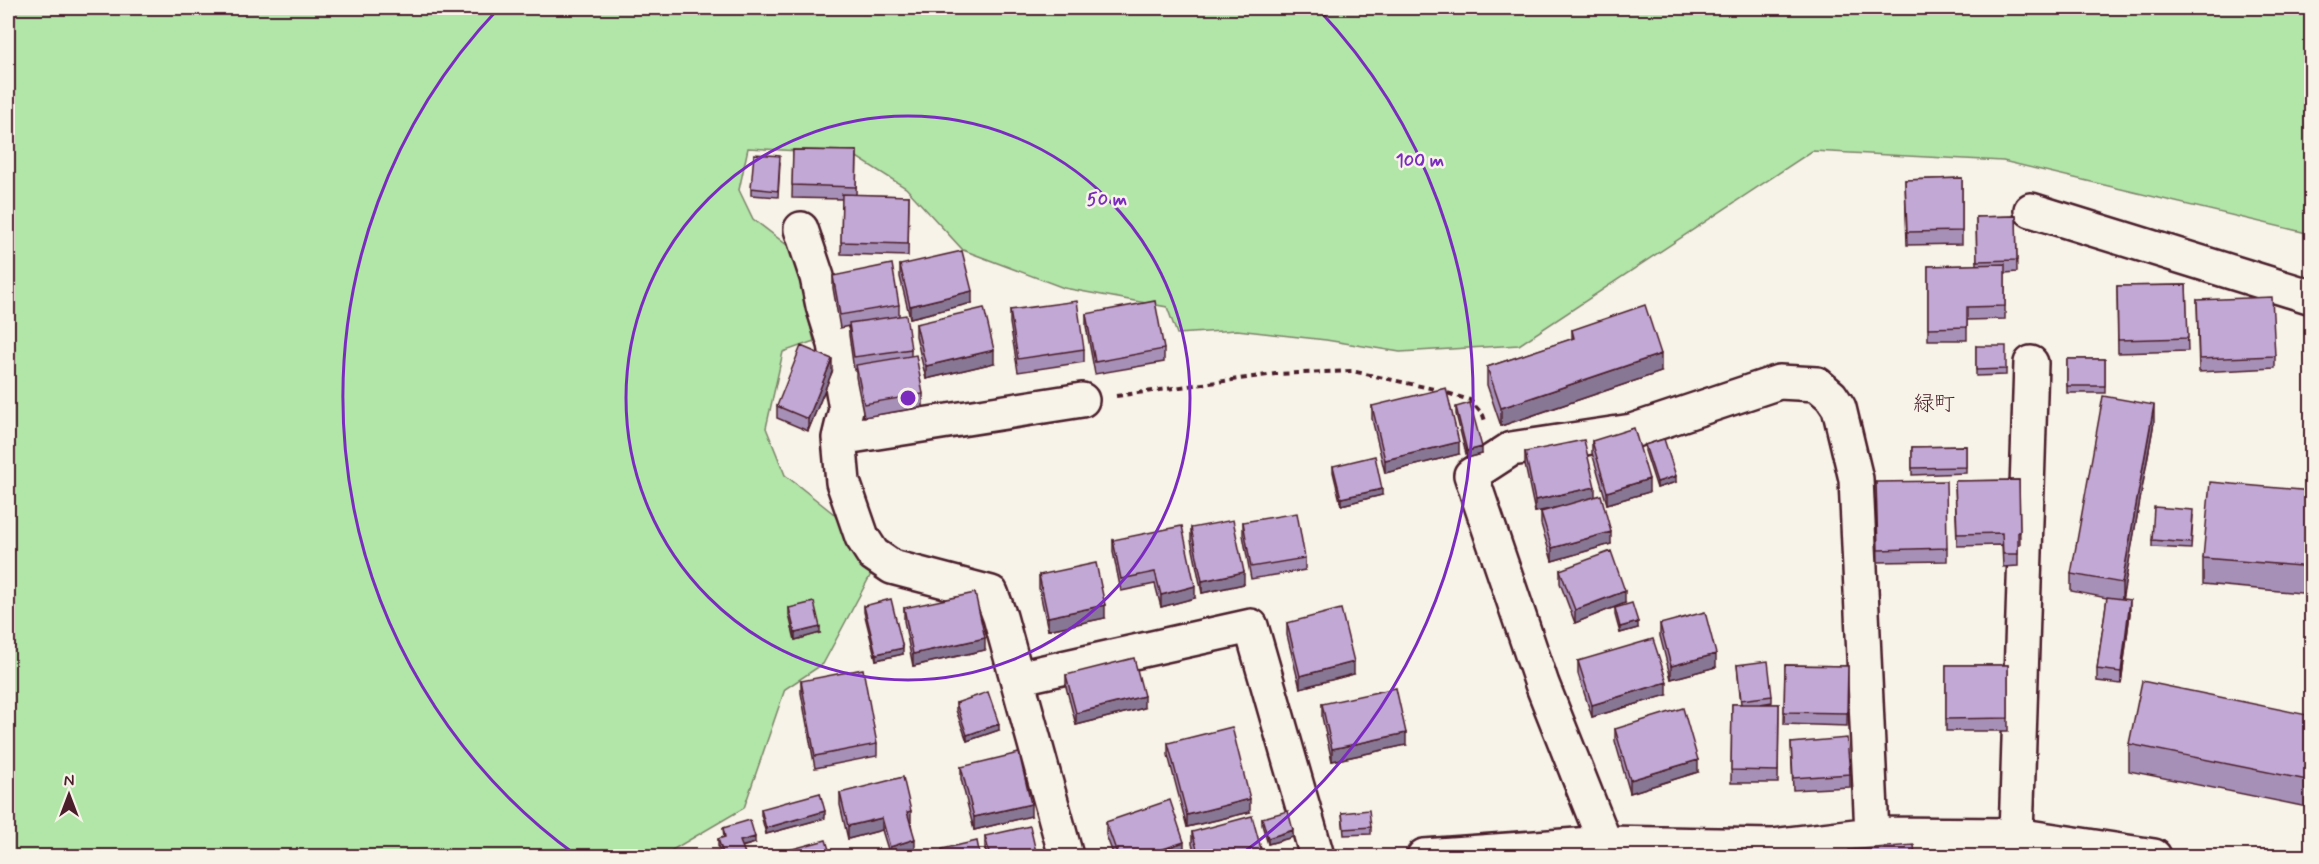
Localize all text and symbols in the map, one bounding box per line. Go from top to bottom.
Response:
text: 100 m [1396,149,1444,173]
text: 50 m [1087,188,1127,212]
centre of rings [898,388,918,408]
district label: 緑町 [1913,390,1955,418]
north arrow [39,765,99,825]
text: N [64,771,74,792]

